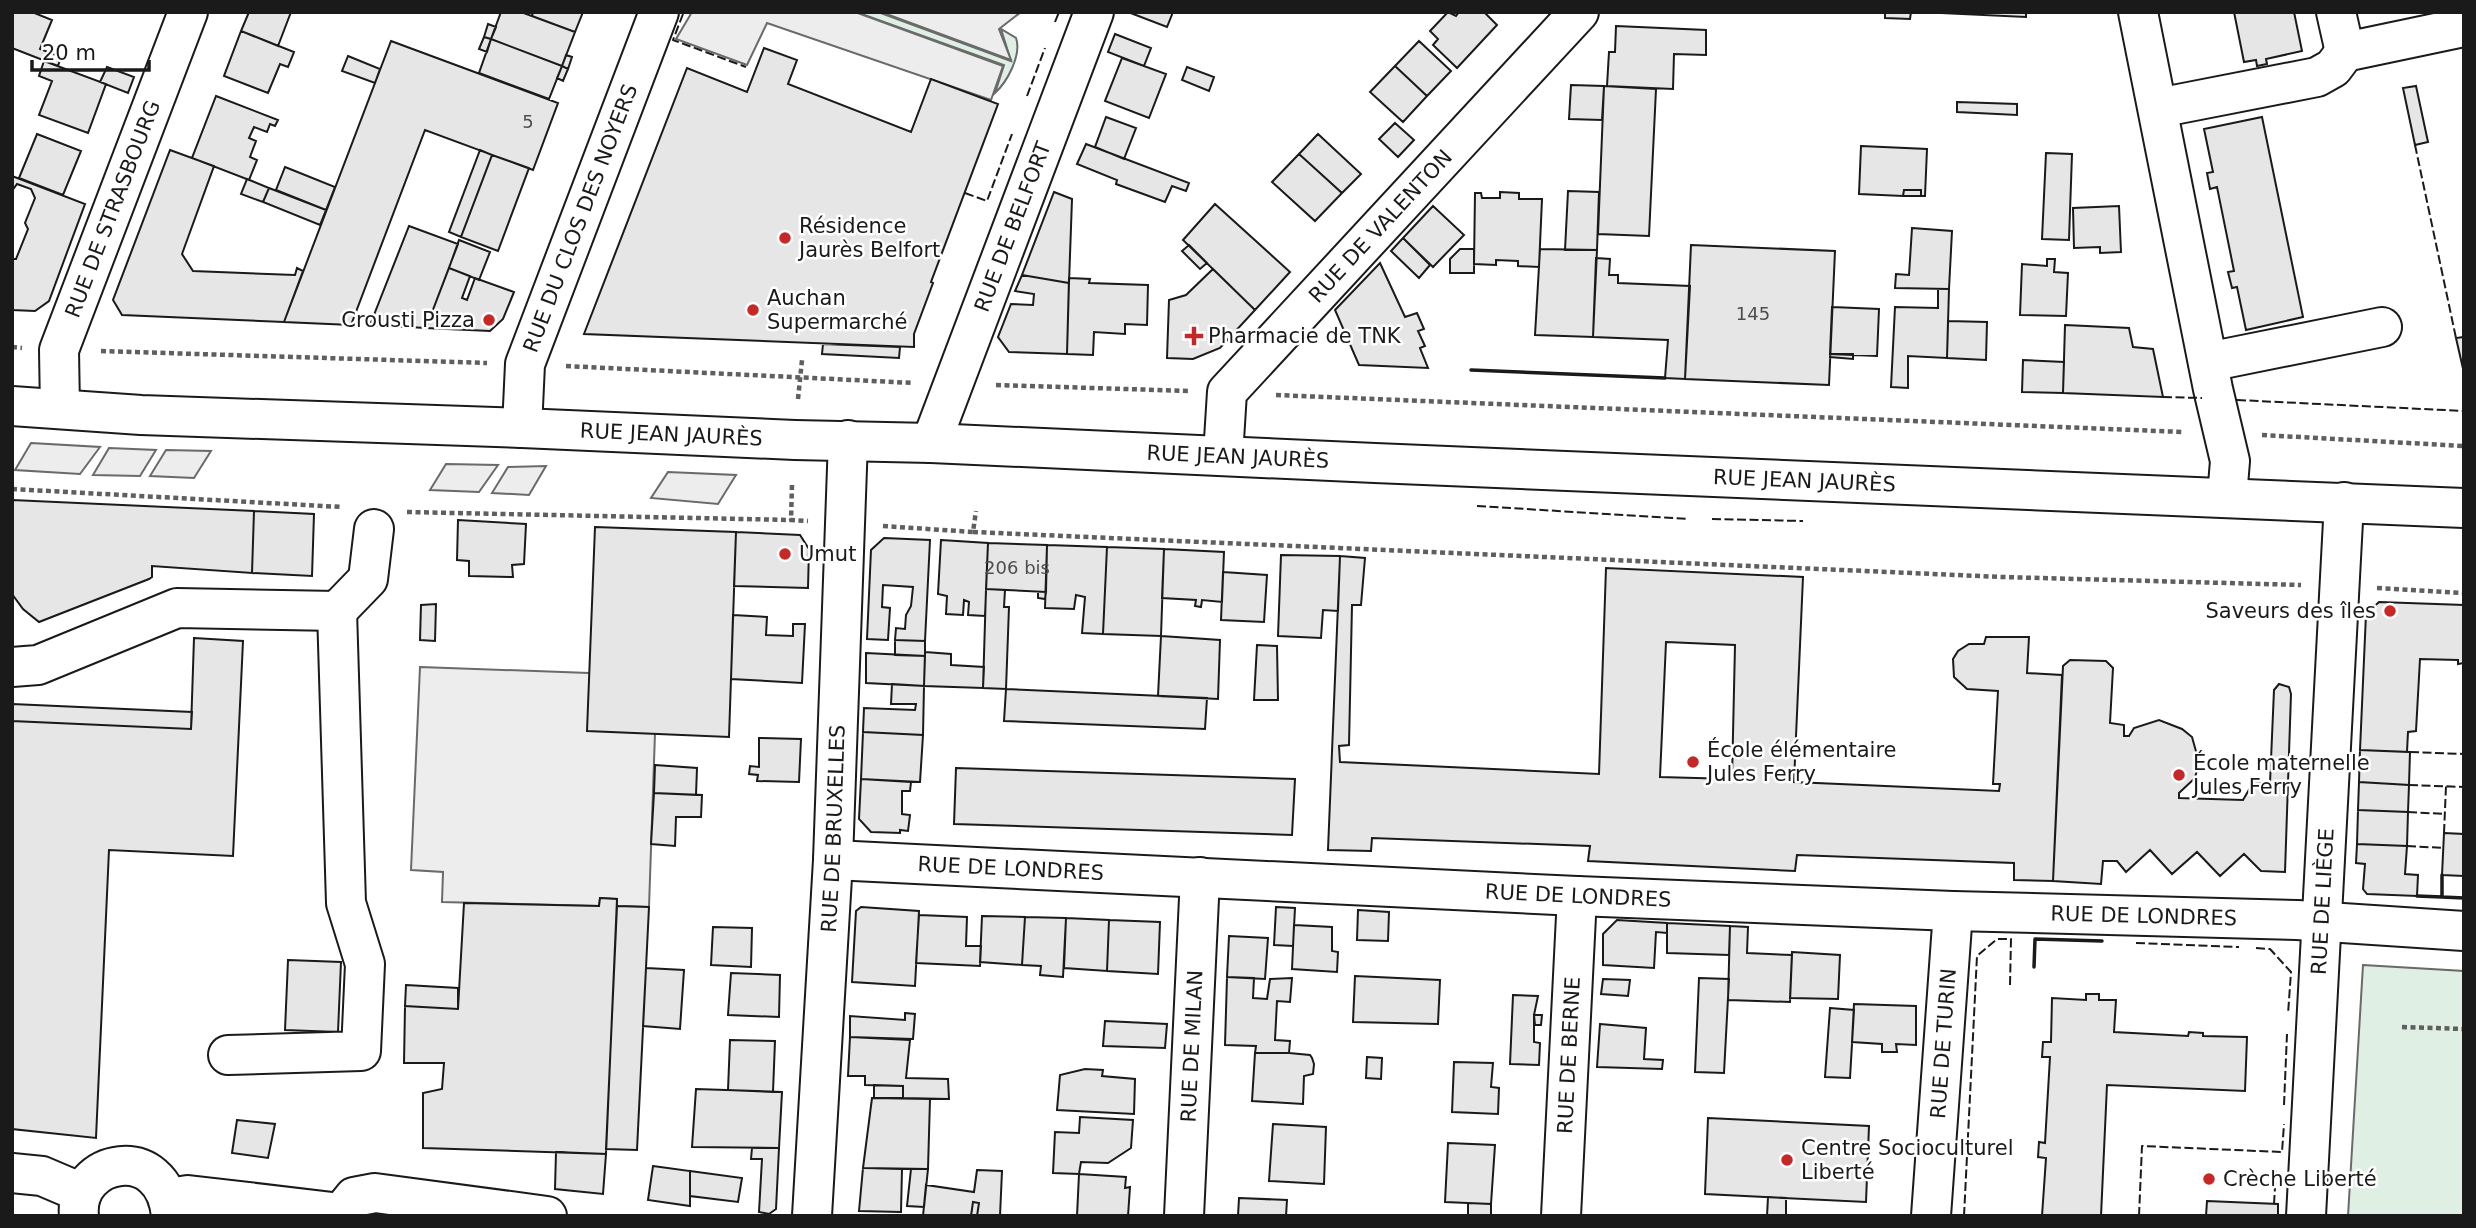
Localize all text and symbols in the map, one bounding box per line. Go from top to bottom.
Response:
scale bar [32,28,149,72]
text: 20 m [42,41,96,65]
street label: RUE DU CLOS DES NOYERS [519,81,642,356]
street label: RUE DE STRASBOURG [61,97,165,321]
house number: 5 [522,111,534,132]
street label: RUE DE BELFORT [970,138,1056,315]
street label: RUE DE VALENTON [1304,145,1457,308]
place label: Résidence Jaurès Belfort [797,214,940,262]
marker: Résidence Jaurès Belfort [777,230,793,246]
place label: Auchan Supermarché [767,286,907,334]
marker: Auchan Supermarché [745,302,761,318]
house number: 145 [1736,303,1770,324]
place label: Crousti Pizza [341,308,475,332]
marker: Crousti Pizza [481,312,497,328]
place label: Pharmacie de TNK [1208,324,1402,348]
marker: Pharmacie de TNK [1186,328,1202,344]
street label: RUE JEAN JAURÈS [579,419,763,451]
street label: RUE JEAN JAURÈS [1146,441,1330,473]
street label: RUE JEAN JAURÈS [1712,465,1896,497]
place label: Umut [799,542,856,566]
marker: Umut [777,546,793,562]
house number: 206 bis [984,557,1050,578]
place label: Saveurs des îles [2205,599,2376,623]
marker: Saveurs des îles [2382,603,2398,619]
street label: RUE DE BRUXELLES [817,724,850,933]
place label: École élémentaire Jules Ferry [1705,737,1896,786]
place label: École maternelle Jules Ferry [2191,750,2370,799]
marker: École élémentaire Jules Ferry [1685,754,1701,770]
marker: École maternelle Jules Ferry [2171,767,2187,783]
street label: RUE DE LIÈGE [2307,827,2339,975]
street label: RUE DE LONDRES [917,852,1105,885]
street label: RUE DE LONDRES [1484,880,1672,912]
street label: RUE DE LONDRES [2050,902,2237,930]
street label: RUE DE TURIN [1926,967,1961,1120]
street label: RUE DE MILAN [1176,969,1208,1123]
street label: RUE DE BERNE [1553,976,1585,1134]
place label: Centre Socioculturel Liberté [1801,1136,2013,1184]
marker: Centre Socioculturel Liberté [1779,1152,1795,1168]
place label: Crèche Liberté [2223,1167,2377,1191]
marker: Crèche Liberté [2201,1171,2217,1187]

